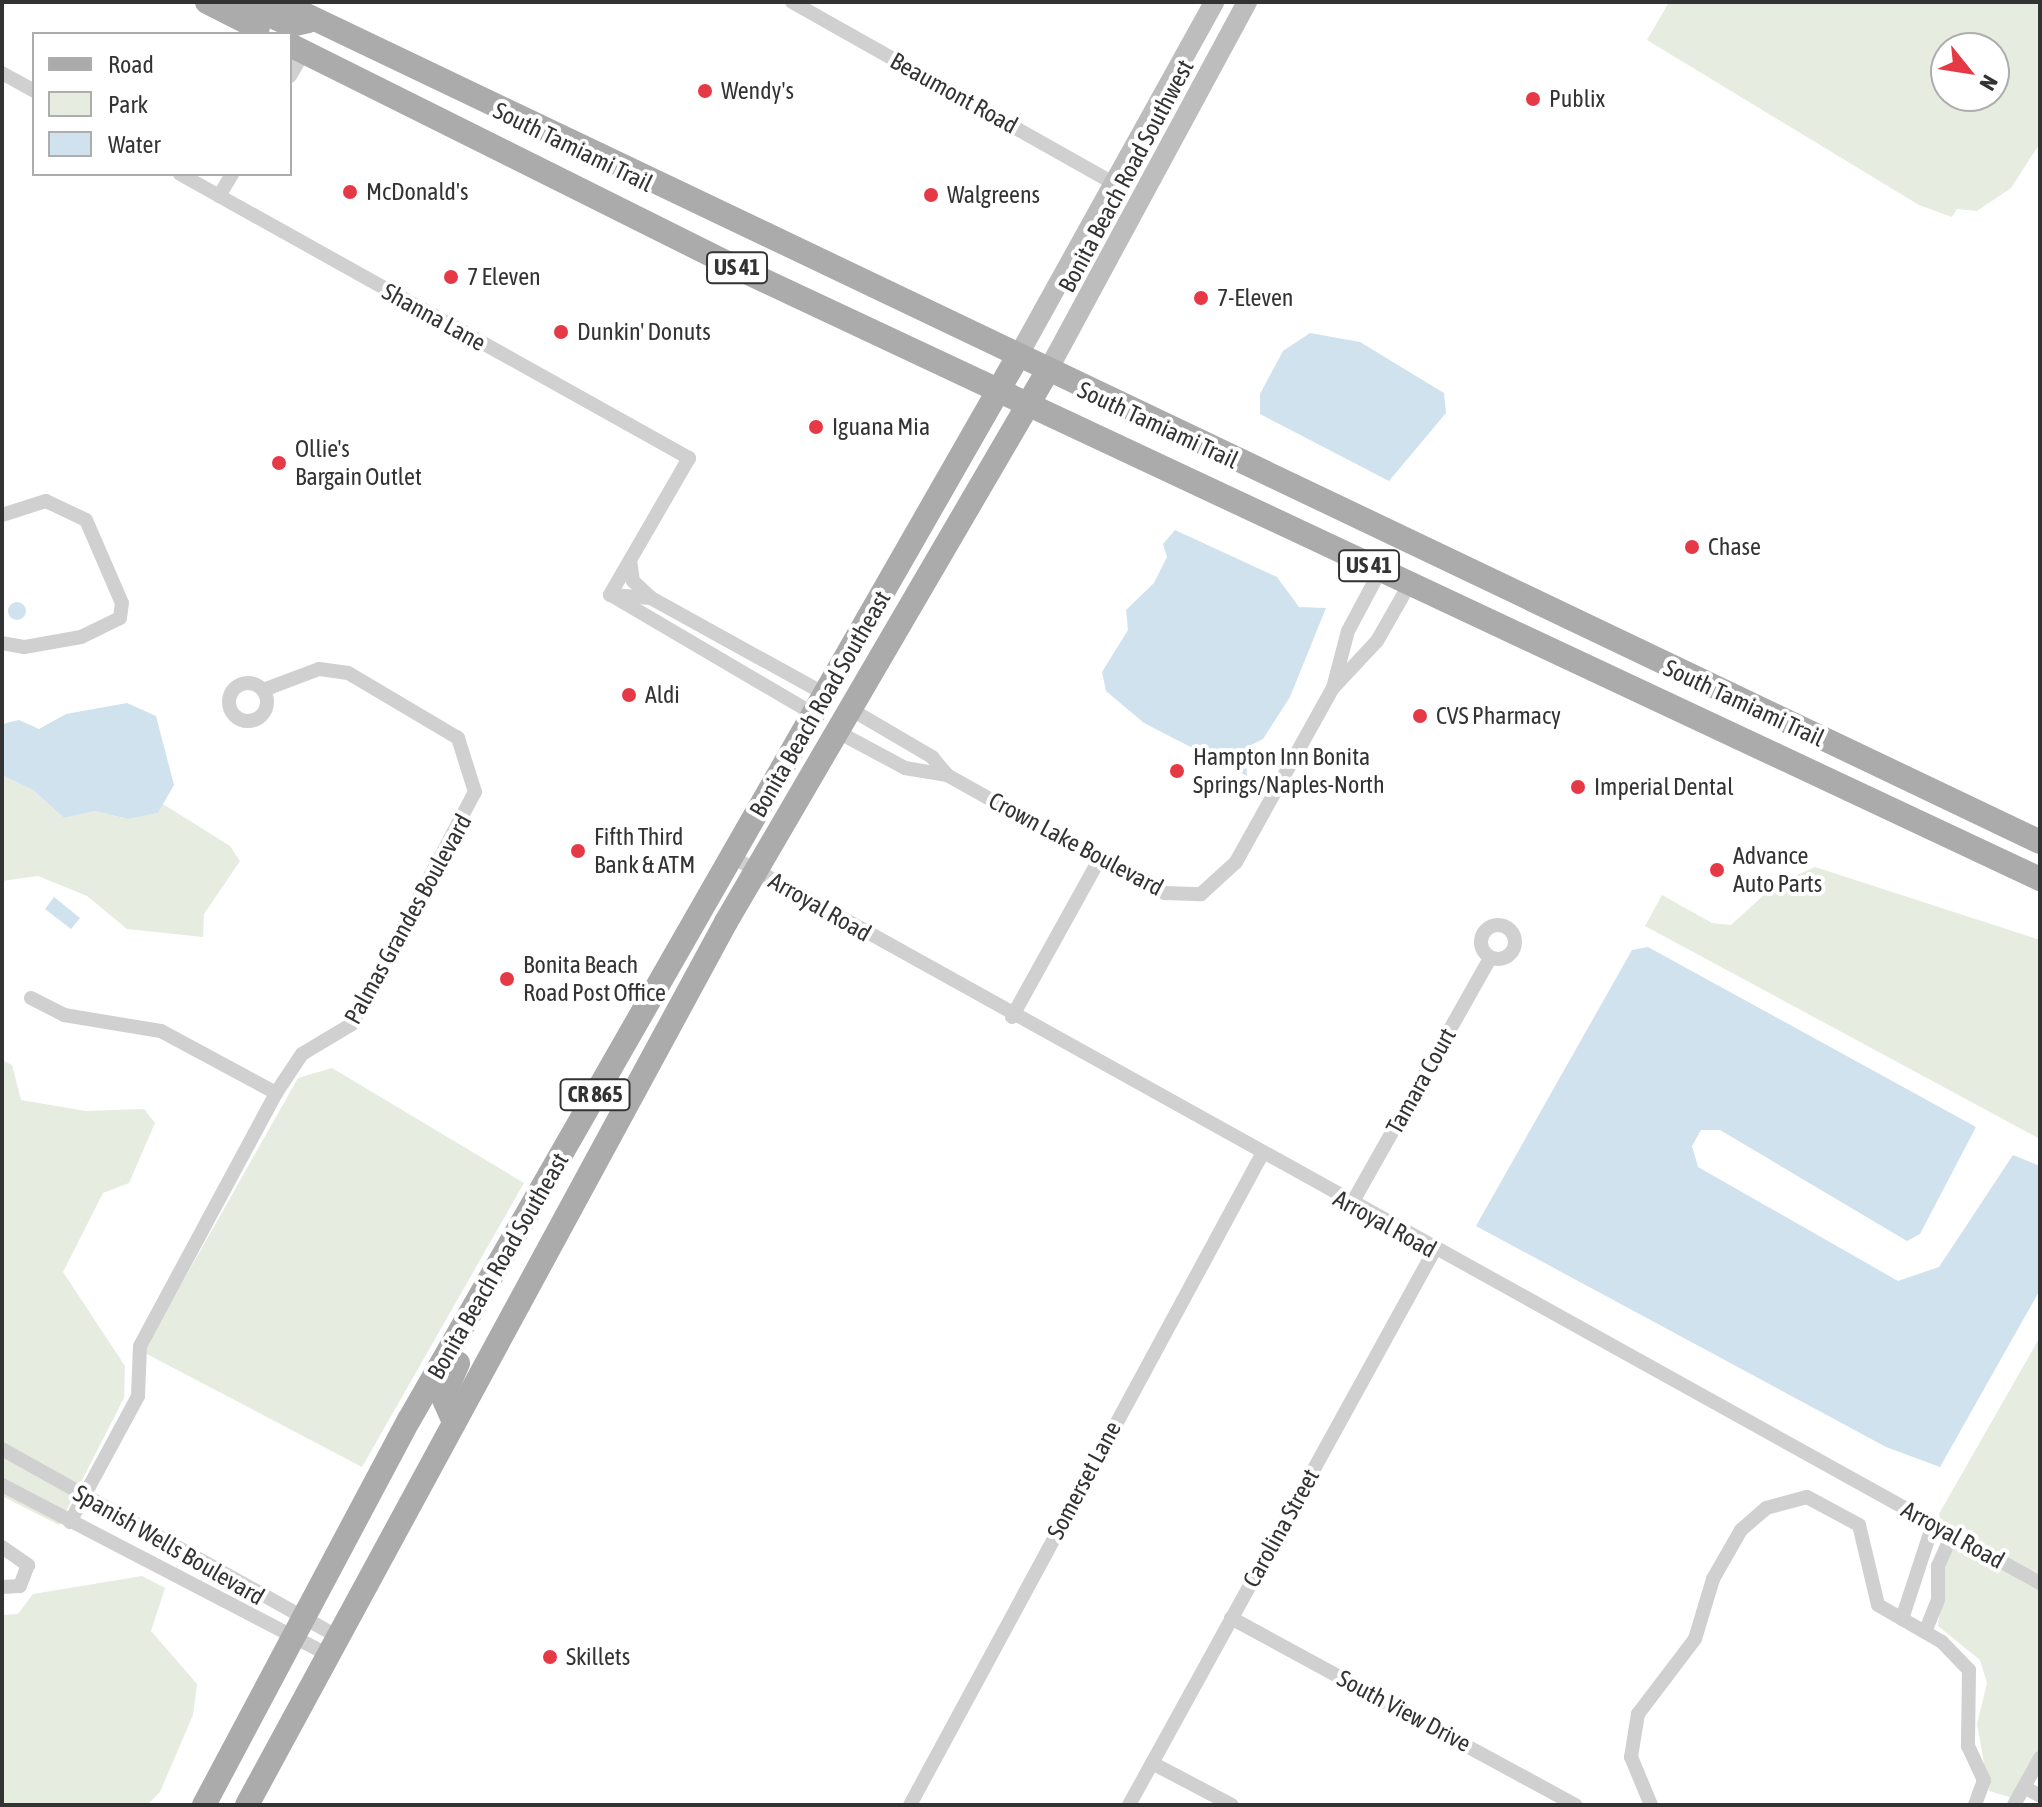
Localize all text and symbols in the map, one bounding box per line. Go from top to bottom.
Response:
legend [32,32,292,176]
north arrow [1930,32,2010,112]
street label: Beaumont Road [885,46,1023,140]
text: Road [108,51,154,78]
street label: Bonita Beach Road Southwest [1052,55,1200,297]
text: N [1975,71,2004,95]
place label: Wendy's [721,77,794,105]
marker: Wendy's [696,82,714,100]
place label: Publix [1549,85,1605,113]
marker: Publix [1524,90,1542,108]
text: Park [108,91,148,118]
street label: South Tamiami Trail [489,96,657,198]
text: Water [108,131,161,158]
place label: McDonald's [366,178,468,206]
place label: Walgreens [947,181,1040,209]
marker: McDonald's [341,183,359,201]
marker: Walgreens [922,186,940,204]
road number: US 41 [705,250,769,286]
place label: 7 Eleven [467,263,541,291]
marker: 7 Eleven [442,268,460,286]
street label: Shanna Lane [377,277,491,357]
place label: 7-Eleven [1217,284,1293,312]
marker: 7-Eleven [1192,289,1210,307]
place label: Dunkin' Donuts [577,318,711,346]
marker: Dunkin' Donuts [552,323,570,341]
street label: South Tamiami Trail [1073,375,1243,475]
place label: Iguana Mia [832,413,930,441]
marker: Iguana Mia [807,418,825,436]
place label: Ollie's Bargain Outlet [295,435,422,491]
marker: Ollie's Bargain Outlet [270,454,288,472]
place label: Chase [1708,533,1761,561]
marker: Chase [1683,538,1701,556]
road number: US 41 [1337,548,1401,584]
street label: Bonita Beach Road Southeast [743,586,897,822]
street label: South Tamiami Trail [1659,653,1829,753]
place label: Aldi [645,681,680,709]
marker: Aldi [620,686,638,704]
place label: CVS Pharmacy [1436,702,1561,730]
marker: CVS Pharmacy [1411,707,1429,725]
place label: Hampton Inn Bonita Springs/Naples-North [1193,743,1385,799]
marker: Hampton Inn Bonita Springs/Naples-North [1168,762,1186,780]
place label: Imperial Dental [1594,773,1733,801]
marker: Imperial Dental [1569,778,1587,796]
street label: Crown Lake Boulevard [984,786,1168,902]
street label: Palmas Grandes Boulevard [338,809,478,1029]
place label: Fifth Third Bank & ATM [594,823,695,879]
marker: Fifth Third Bank & ATM [569,842,587,860]
place label: Advance Auto Parts [1733,842,1822,898]
marker: Advance Auto Parts [1708,861,1726,879]
street label: Arroyal Road [764,866,876,948]
place label: Bonita Beach Road Post Office [523,951,666,1007]
marker: Bonita Beach Road Post Office [498,970,516,988]
street label: Tamara Court [1380,1023,1462,1139]
road number: CR 865 [559,1077,631,1113]
street label: Bonita Beach Road Southeast [421,1148,575,1384]
street label: Arroyal Road [1329,1184,1441,1264]
street label: Somerset Lane [1041,1416,1127,1544]
street label: Carolina Street [1237,1464,1325,1592]
street label: Spanish Wells Boulevard [68,1479,270,1611]
street label: Arroyal Road [1897,1495,2009,1575]
place label: Skillets [566,1643,630,1671]
marker: Skillets [541,1648,559,1666]
street label: South View Drive [1332,1664,1476,1758]

